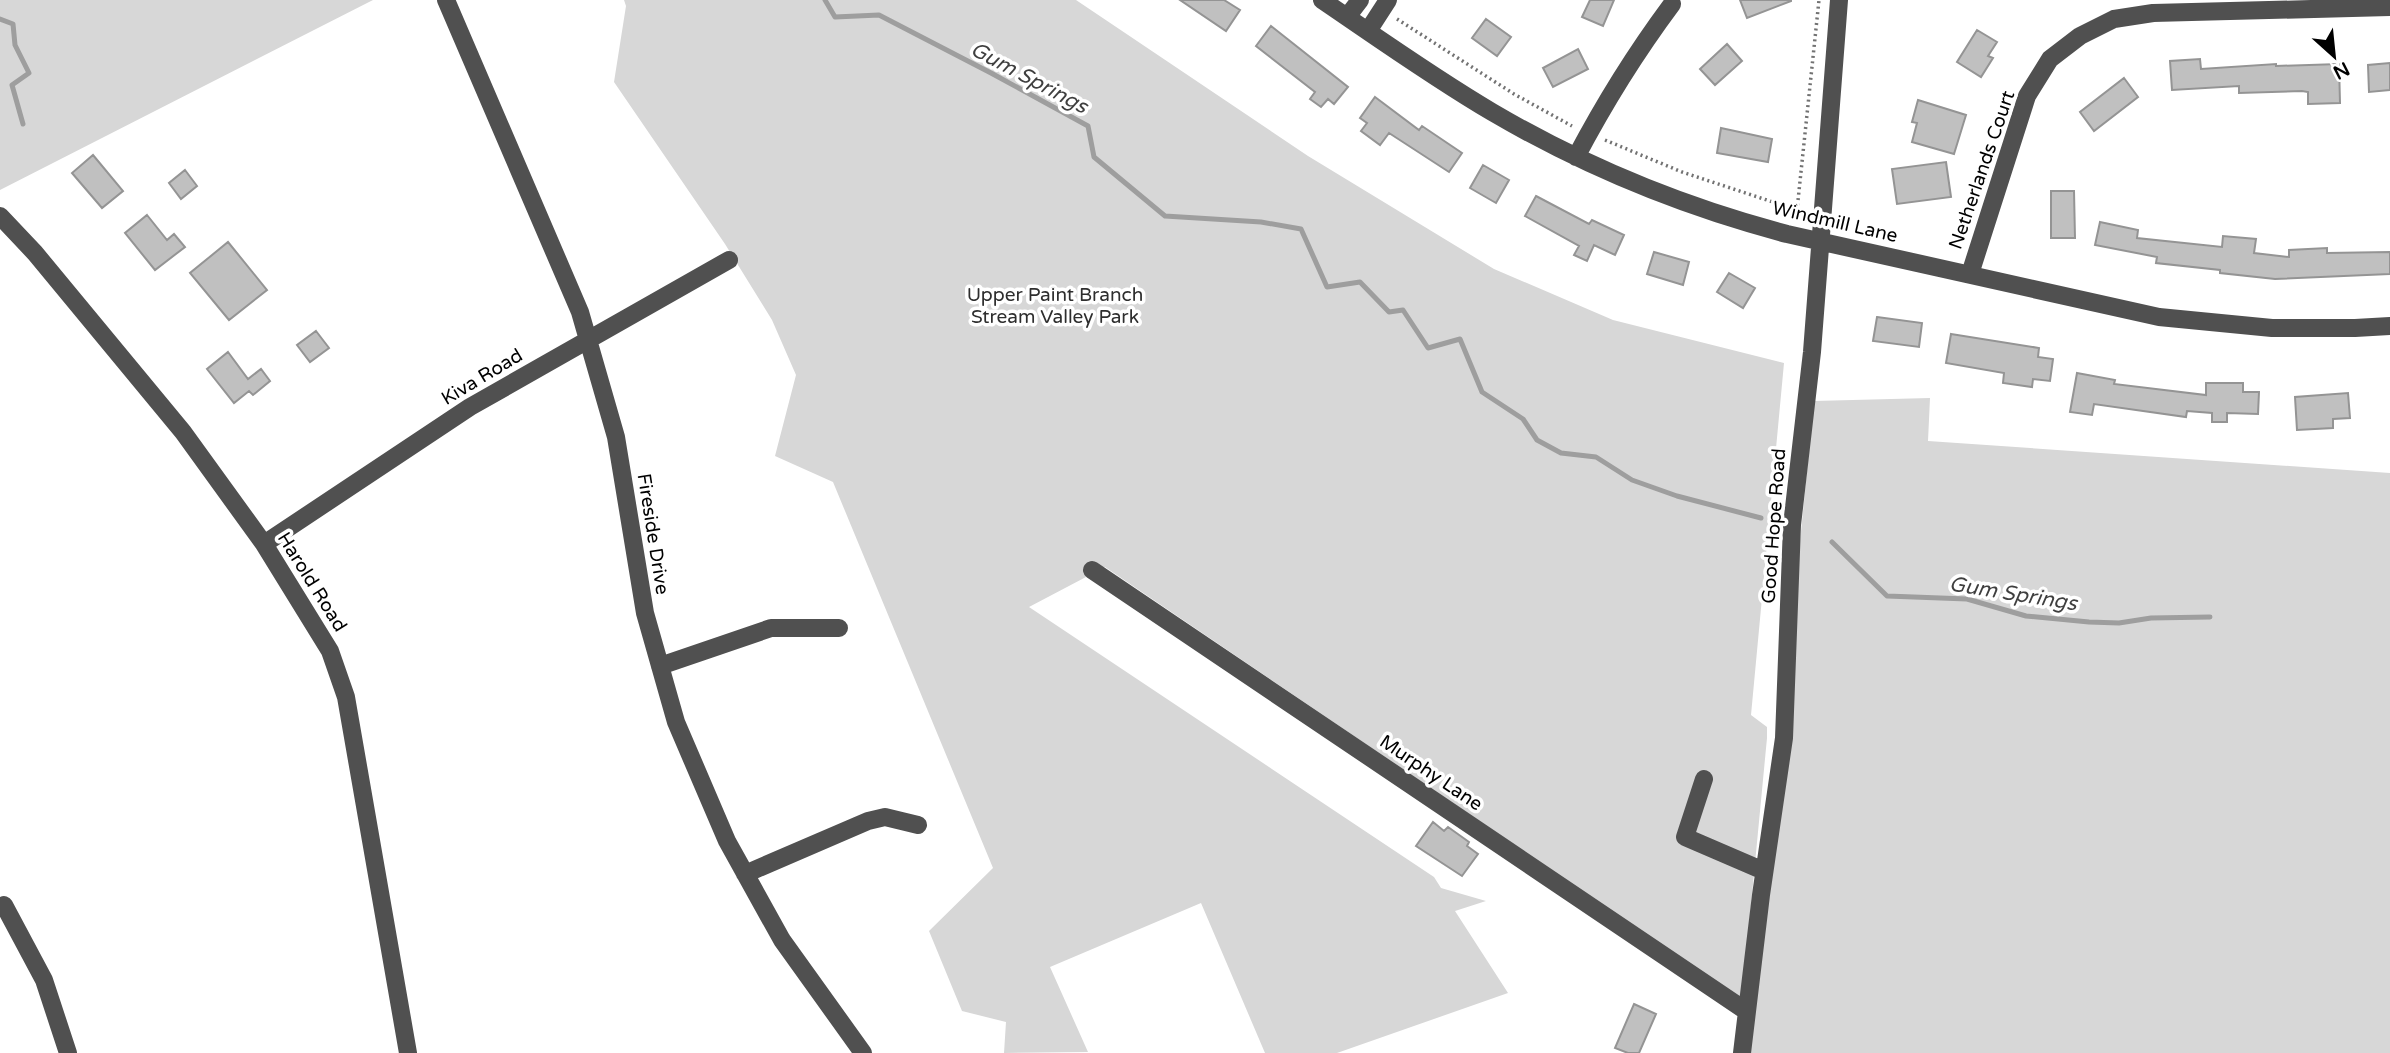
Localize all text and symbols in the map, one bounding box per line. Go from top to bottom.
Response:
north arrow [2299,21,2369,91]
water label: Gum Springs [966,37,1093,120]
text: N [2329,57,2353,84]
street label: Netherlands Court [1945,88,2019,252]
street label: Windmill Lane [1770,197,1900,247]
park label: Upper Paint Branch Stream Valley Park [967,284,1143,328]
street label: Kiva Road [437,344,527,410]
street label: Good Hope Road [1758,448,1790,604]
street label: Fireside Drive [633,472,673,596]
street label: Harold Road [273,528,351,636]
water label: Gum Springs [1947,572,2080,617]
street label: Murphy Lane [1375,730,1487,816]

